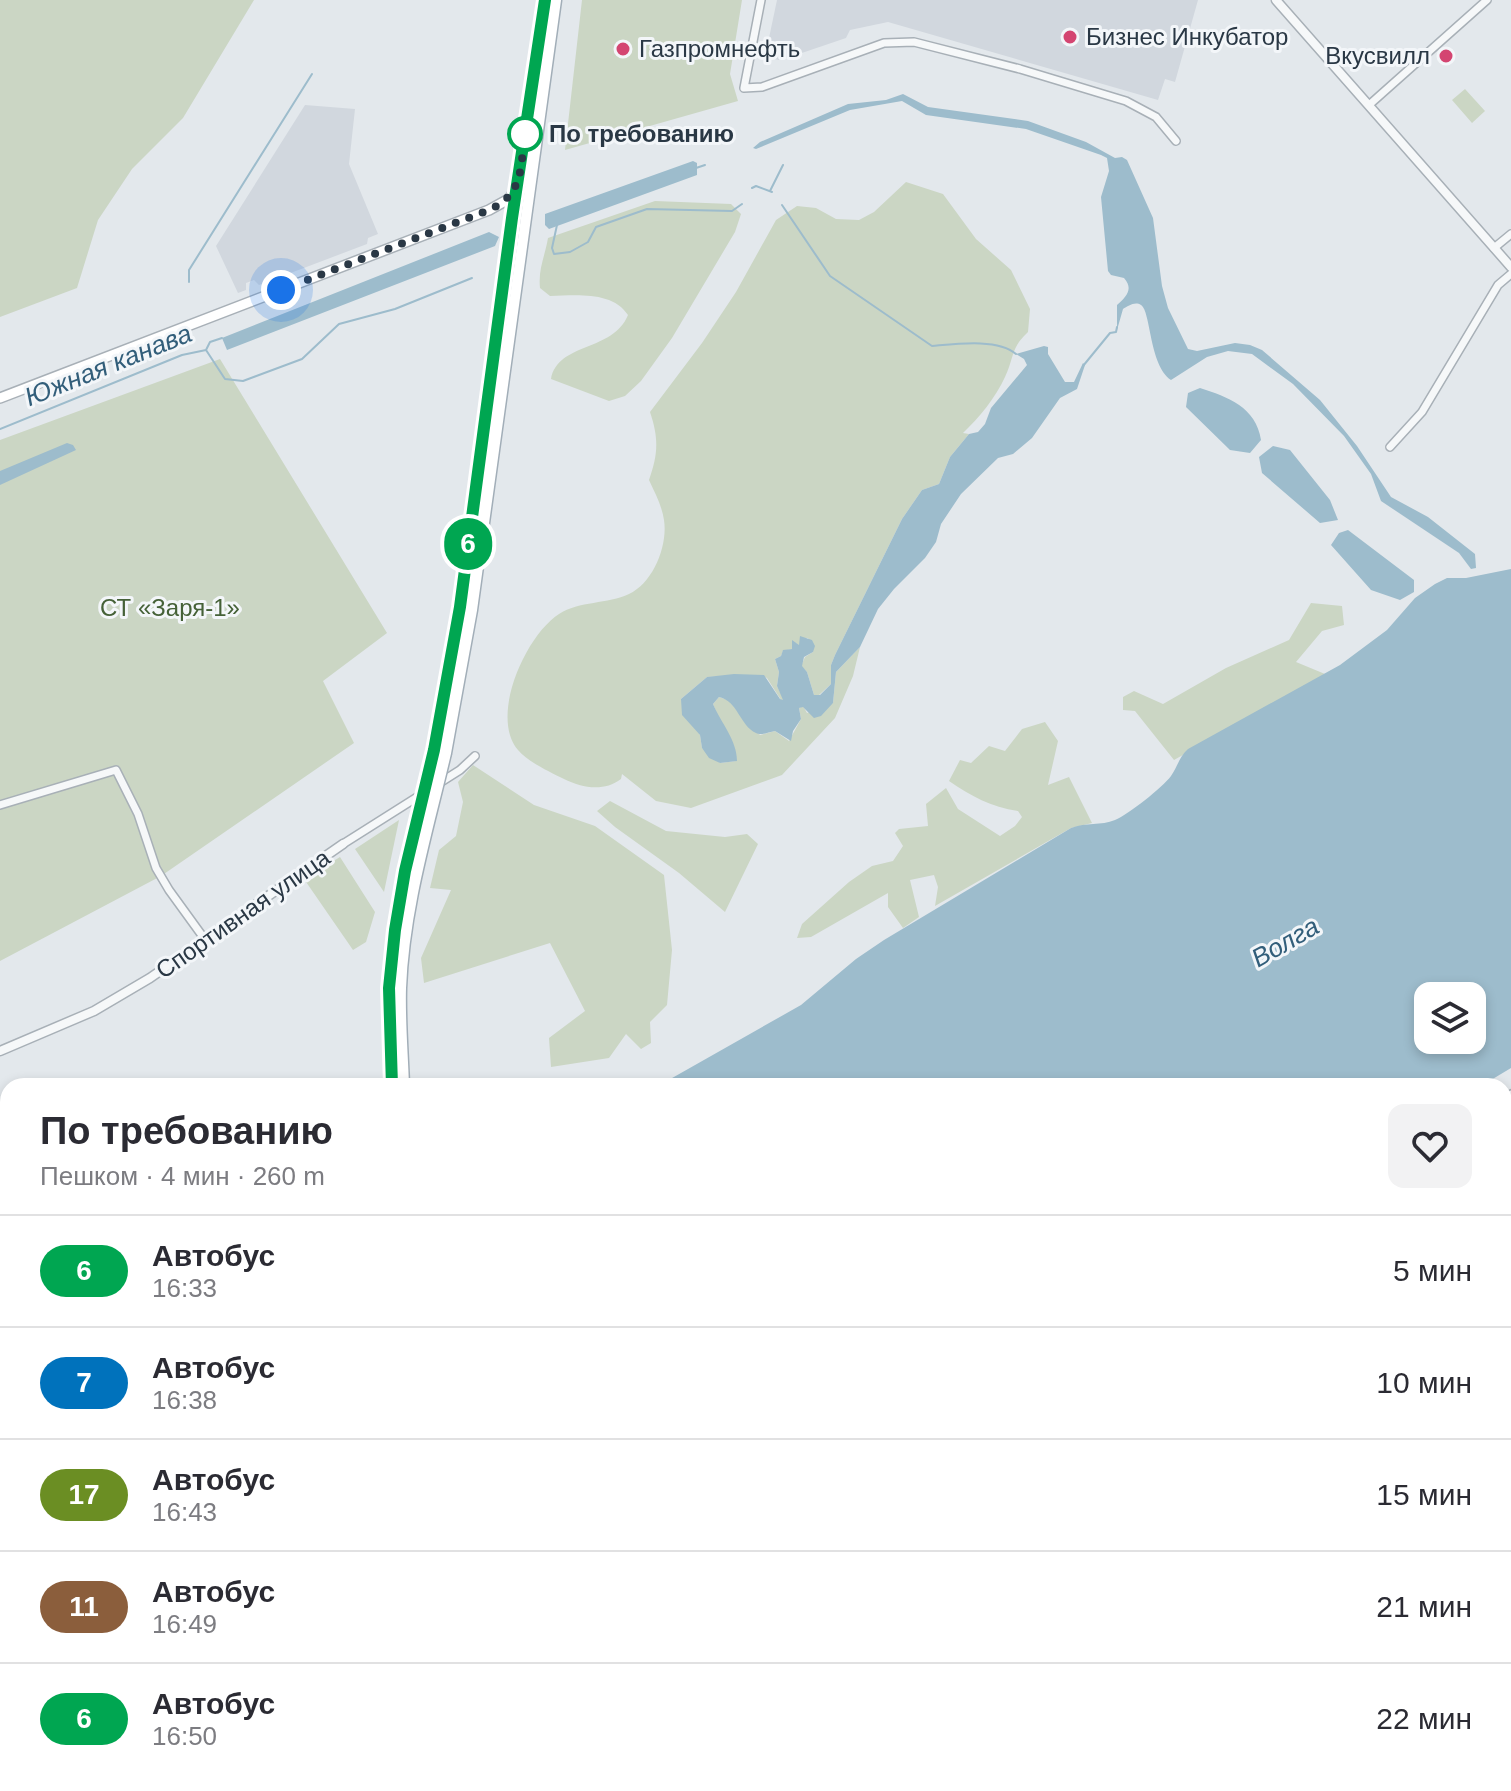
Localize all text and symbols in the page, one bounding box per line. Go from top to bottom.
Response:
place label: Бизнес Инкубатор [1086,23,1288,50]
marker: Бизнес Инкубатор [1061,28,1079,46]
place label: Газпромнефть [639,35,800,62]
marker: Газпромнефть [614,40,632,58]
place label: Вкусвилл [1325,42,1430,69]
marker: Вкусвилл [1437,47,1455,65]
marker: По требованию [508,117,542,151]
place label: По требованию [549,120,734,147]
your location [261,270,301,310]
water label: Южная канава [20,318,196,412]
line badge: 6 [442,518,494,570]
text: 6 [460,528,476,559]
park label: СТ «Заря-1» [100,594,240,621]
street label: Спортивная улица [151,843,335,984]
water label: Волга [1246,911,1324,973]
map controls [1414,982,1486,1054]
button: layers [1414,982,1486,1054]
button: heart [1388,1104,1472,1188]
text: По требованию [40,1110,333,1152]
text: Пешком · 4 мин · 260 m [40,1161,325,1191]
text: Автобус [152,1239,275,1272]
text: 5 мин [1393,1254,1472,1287]
text: 6 [76,1255,92,1286]
text: 16:33 [152,1273,217,1303]
text: Автобус [152,1351,275,1384]
text: 10 мин [1376,1366,1472,1399]
text: 7 [76,1367,92,1398]
text: 16:38 [152,1385,217,1415]
text: Автобус [152,1463,275,1496]
text: 15 мин [1376,1478,1472,1511]
text: 17 [68,1479,100,1510]
text: 16:43 [152,1497,217,1527]
text: Автобус [152,1575,275,1608]
text: 21 мин [1376,1590,1472,1623]
text: 11 [69,1591,99,1622]
text: 16:49 [152,1609,217,1639]
text: Автобус [152,1687,275,1720]
text: 22 мин [1376,1702,1472,1735]
text: 6 [76,1703,92,1734]
text: 16:50 [152,1721,217,1751]

